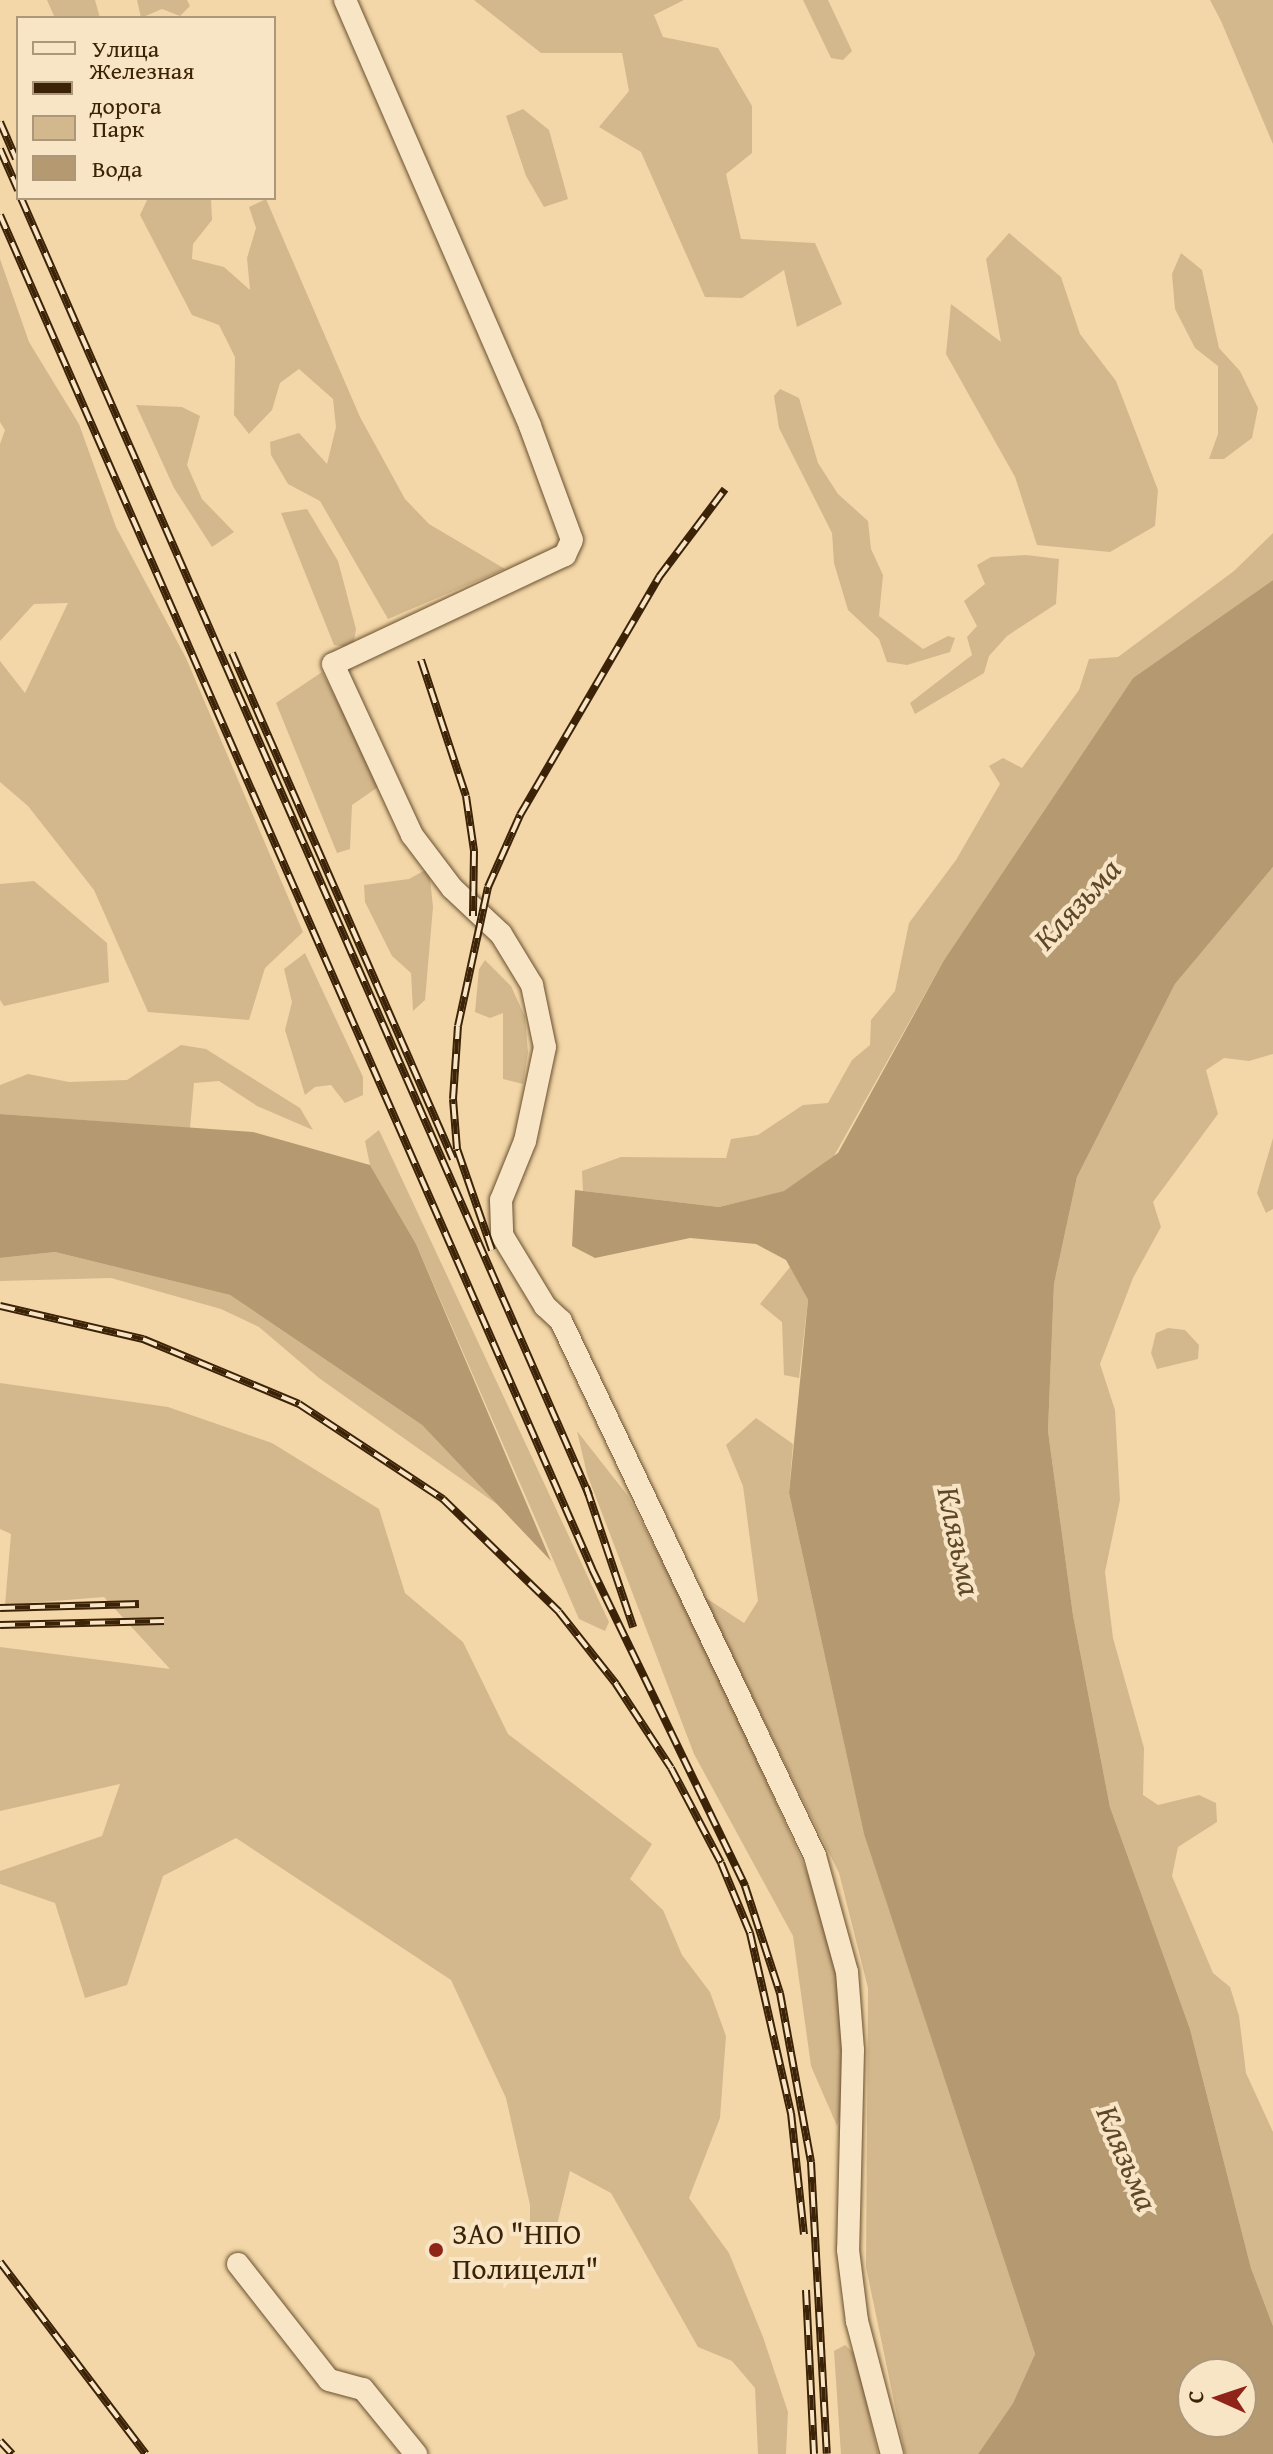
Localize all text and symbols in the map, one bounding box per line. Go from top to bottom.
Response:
legend [16,16,276,200]
text: Улица [92,31,159,66]
text: Железная дорога [89,53,194,123]
text: Парк [92,111,144,146]
text: Вода [92,151,142,186]
water label: Клязьма [1025,850,1129,958]
water label: Клязьма [929,1483,989,1599]
water label: Клязьма [1088,2100,1166,2216]
place label: ЗАО "НПО Полицелл" [452,2215,598,2286]
marker: ЗАО "НПО Полицелл" [427,2241,445,2259]
north arrow [1177,2358,1257,2438]
text: С [1179,2390,1211,2404]

